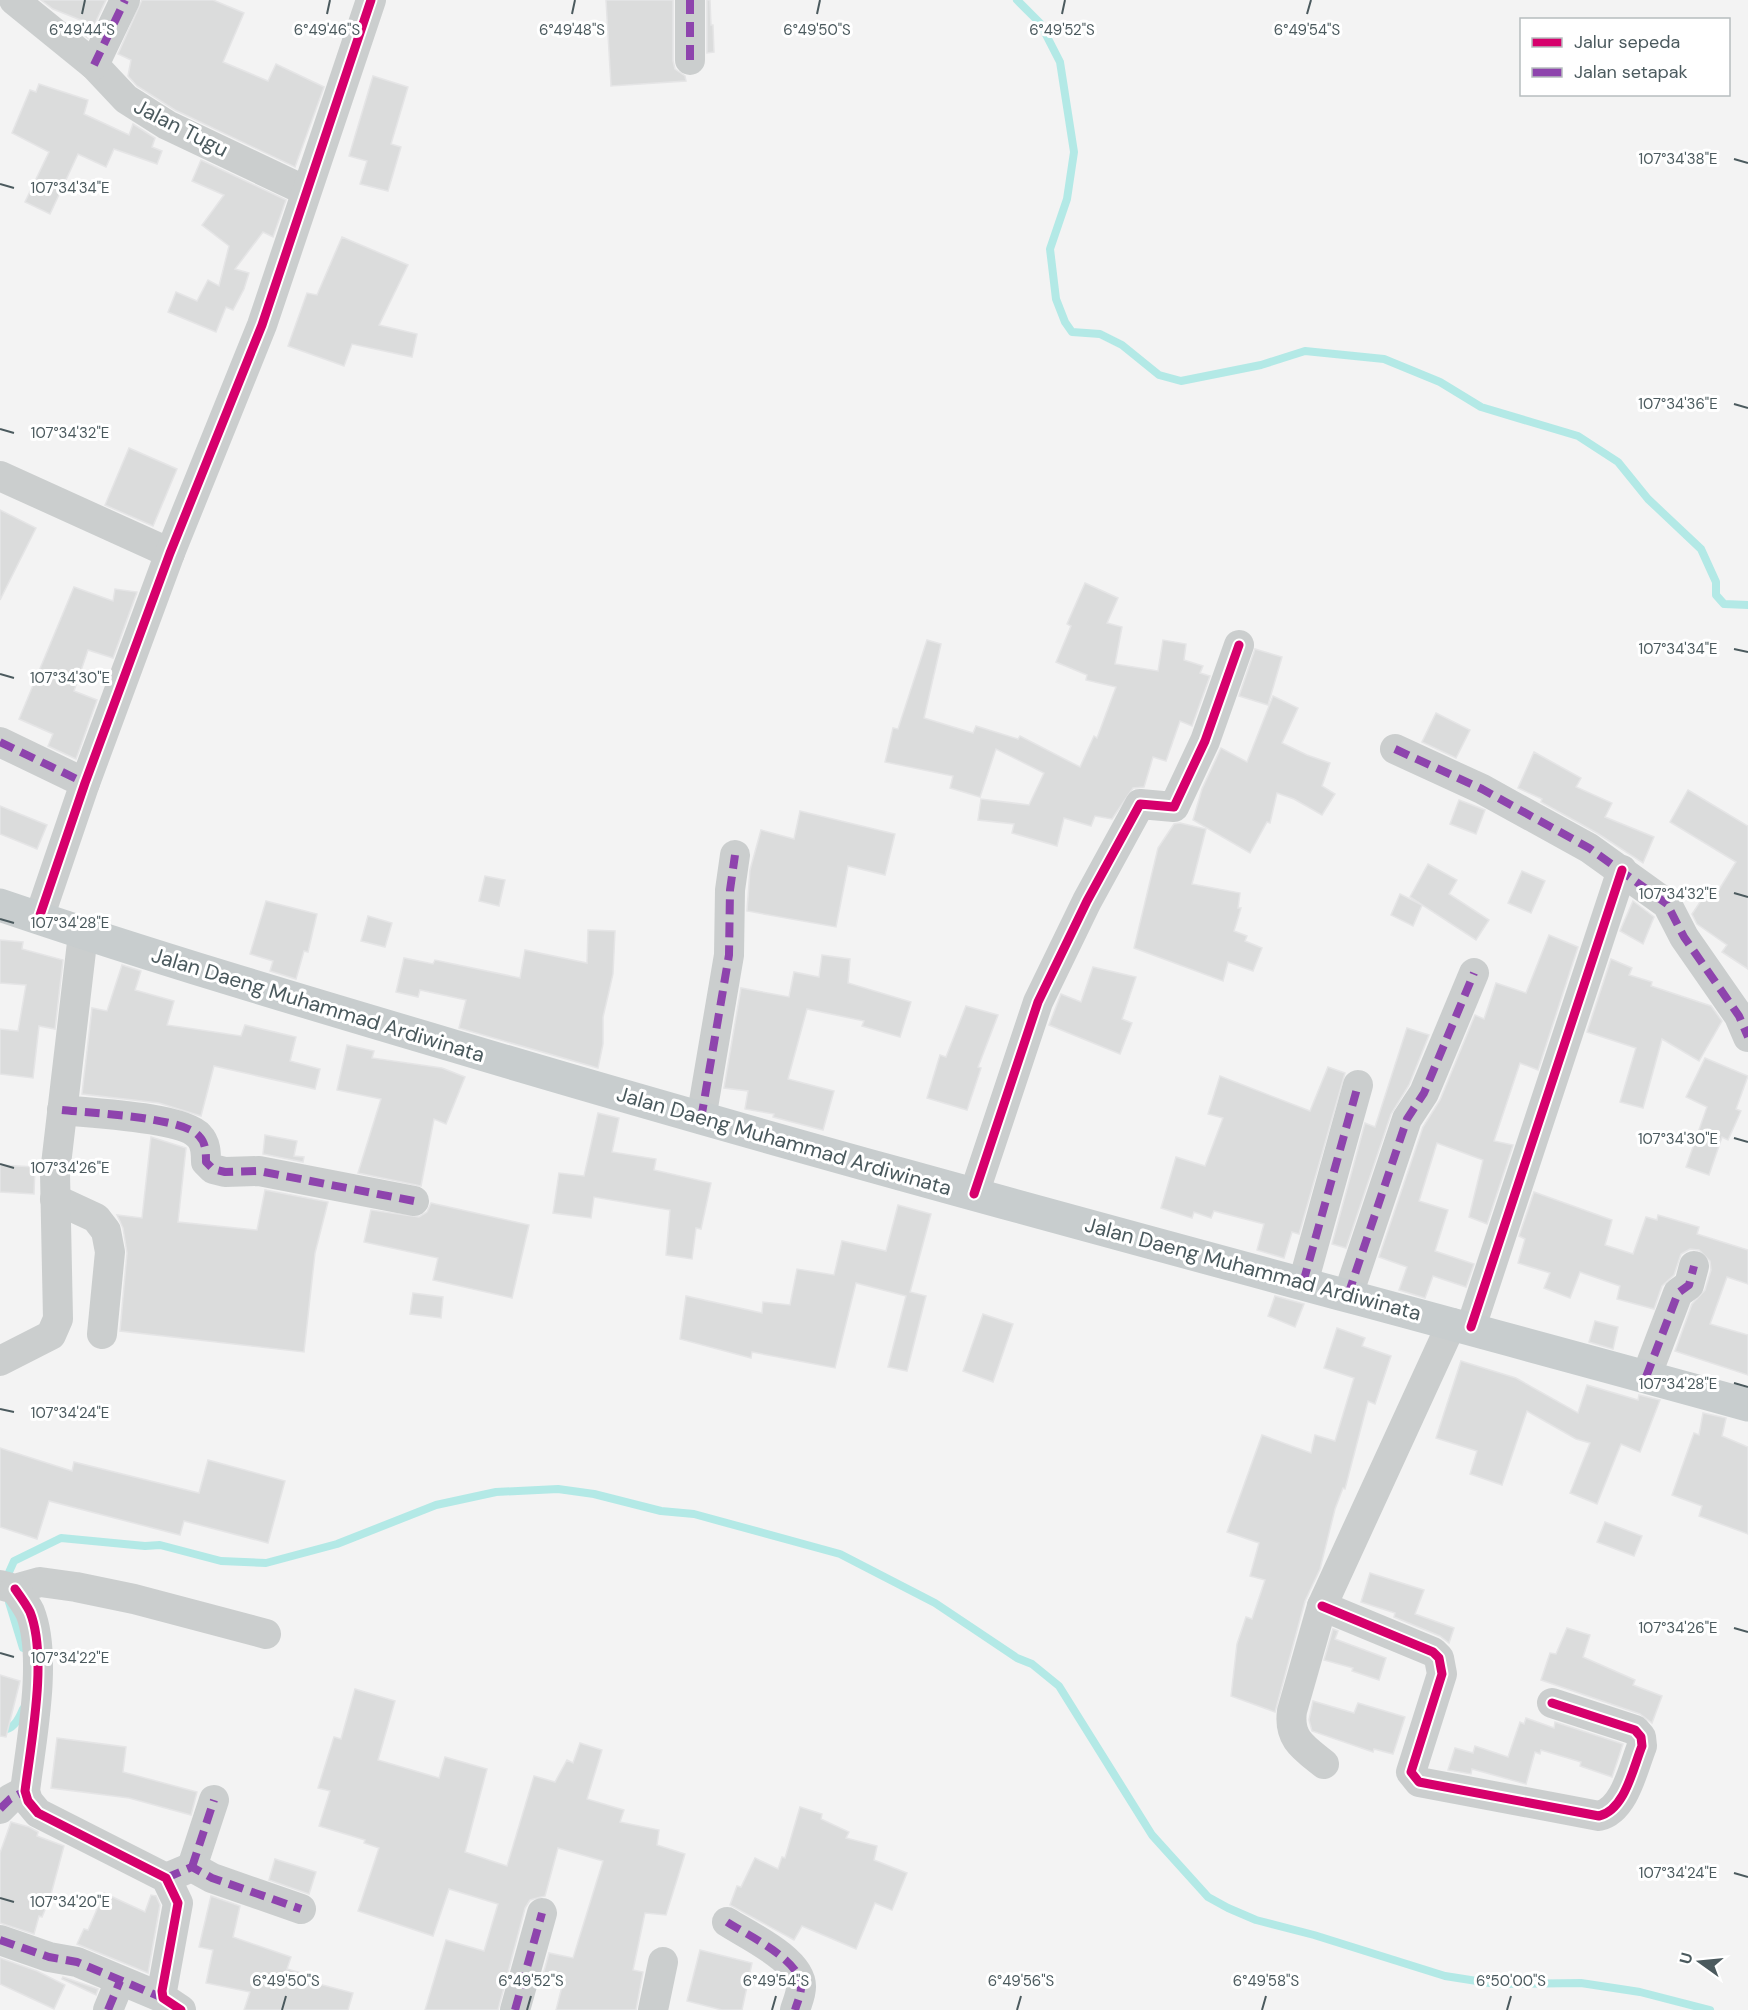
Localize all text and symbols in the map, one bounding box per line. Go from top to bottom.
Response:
legend [1520,18,1730,96]
text: 6°49'44"S [49,20,115,40]
text: 6°49'46"S [294,20,360,40]
text: 6°49'48"S [539,20,605,40]
text: 6°49'50"S [783,20,851,40]
text: 6°49'52"S [1029,20,1095,40]
text: 6°49'54"S [1274,20,1340,40]
text: Jalur sepeda [1574,30,1680,54]
text: Jalan setapak [1574,60,1688,84]
street label: Jalan Tugu [129,92,233,164]
text: 107°34'38"E [1638,149,1718,169]
text: 107°34'34"E [30,178,110,198]
text: 107°34'36"E [1638,394,1718,414]
text: 107°34'32"E [31,423,109,443]
text: 107°34'34"E [1638,639,1718,659]
text: 107°34'30"E [30,668,110,688]
text: 107°34'32"E [1639,884,1717,904]
text: 107°34'28"E [31,913,109,933]
street label: Jalan Daeng Muhammad Ardiwinata [148,941,488,1069]
street label: Jalan Daeng Muhammad Ardiwinata [613,1080,955,1202]
text: 107°34'30"E [1638,1129,1718,1149]
text: 107°34'26"E [30,1158,110,1178]
street label: Jalan Daeng Muhammad Ardiwinata [1082,1211,1424,1327]
text: 107°34'28"E [1639,1374,1717,1394]
text: 107°34'24"E [31,1403,109,1423]
text: 107°34'26"E [1638,1618,1718,1638]
text: 107°34'22"E [31,1648,109,1668]
text: 107°34'24"E [1639,1863,1717,1883]
text: 107°34'20"E [30,1892,110,1912]
north arrow [1670,1932,1730,1992]
text: U [1674,1950,1698,1966]
text: 6°49'50"S [252,1971,320,1991]
text: 6°49'52"S [498,1971,564,1991]
text: 6°49'54"S [743,1971,809,1991]
text: 6°49'56"S [988,1971,1055,1991]
text: 6°49'58"S [1233,1971,1299,1991]
text: 6°50'00"S [1476,1971,1546,1991]

